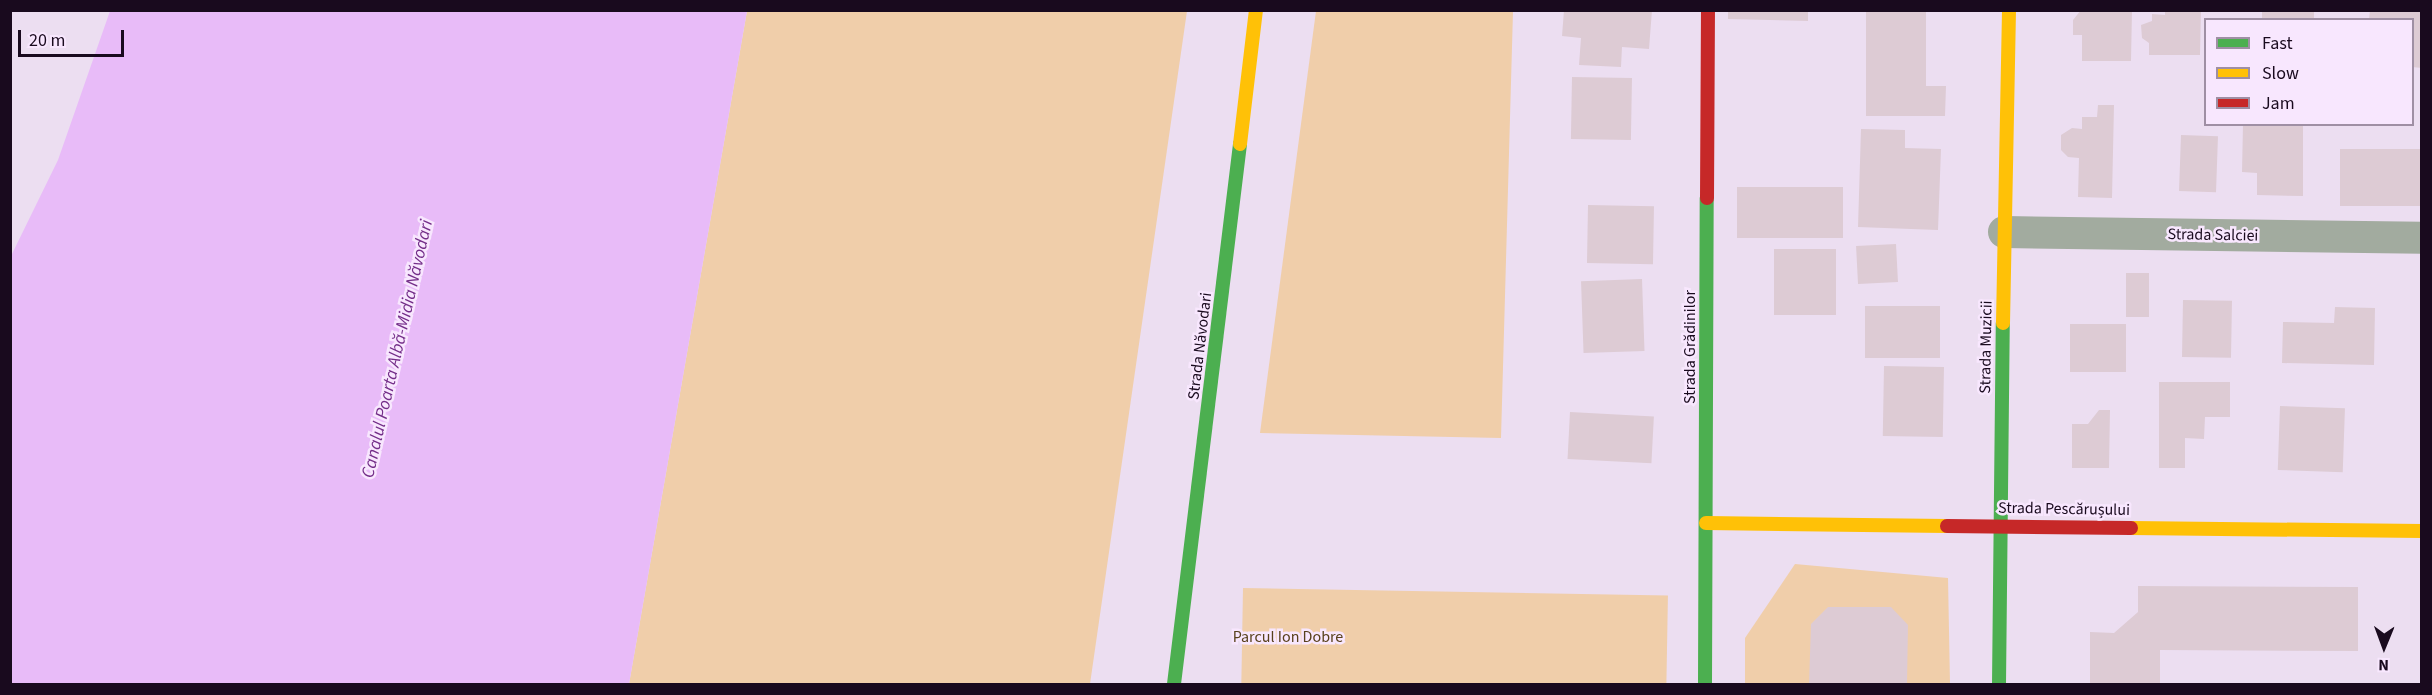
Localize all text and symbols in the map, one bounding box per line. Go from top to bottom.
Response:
scale bar [21,18,128,56]
legend [2204,18,2414,126]
text: 20 m [29,28,65,53]
text: Fast [2262,31,2293,56]
text: Slow [2262,61,2299,86]
text: Jam [2262,91,2295,116]
water label: Canalul Poarta Albă-Midia Năvodari [358,218,438,480]
street label: Strada Salciei [2167,225,2259,245]
street label: Strada Grădinilor [1680,290,1700,404]
street label: Strada Năvodari [1184,291,1216,401]
street label: Strada Muzicii [1976,300,1996,394]
street label: Strada Pescărușului [1998,498,2130,520]
north arrow [2354,617,2414,677]
park label: Parcul Ion Dobre [1233,627,1343,647]
text: N [2378,654,2389,676]

